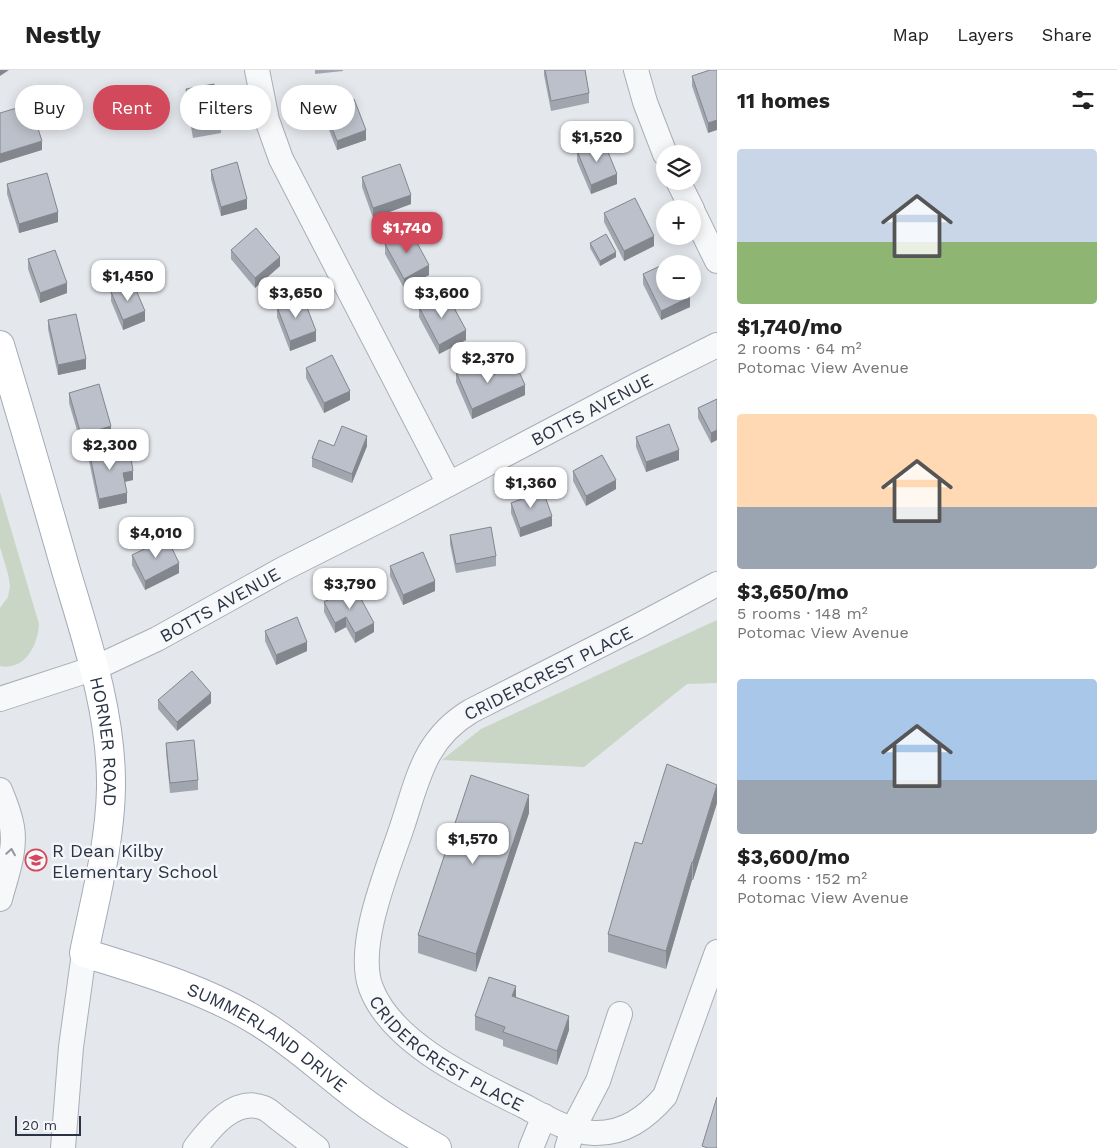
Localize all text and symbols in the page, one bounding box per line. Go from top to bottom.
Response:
text: Nestly [25,21,101,49]
text: Map [892,24,929,45]
text: Layers [957,24,1014,45]
text: Share [1042,24,1092,45]
chip: Buy [15,85,83,130]
chip: Rent [93,85,170,130]
chip: Filters [180,85,271,130]
chip: New [281,85,355,130]
icon: filters [1069,86,1097,114]
text: 11 homes [737,88,830,113]
pin: $1,520 [556,121,638,163]
text: $1,520 [572,127,622,146]
map controls [656,145,701,300]
button: layers [656,145,701,190]
icon: home [872,181,962,271]
button: + [656,200,701,245]
pin: $1,740 [366,212,448,254]
text: $1,740 [383,218,432,237]
button: − [656,255,701,300]
pin: $1,450 [87,260,169,302]
text: $1,450 [102,266,154,285]
pin: $3,650 [255,276,337,319]
pin: $3,600 [401,276,483,319]
text: $3,650 [269,283,323,302]
text: $3,600 [415,283,469,302]
text: $1,740/mo [737,314,842,339]
text: 2 rooms · 64 m² [737,339,862,358]
pin: $2,370 [447,342,529,384]
text: $2,370 [461,348,515,367]
text: Potomac View Avenue [737,358,909,377]
street label: BOTTS AVENUE [527,369,656,450]
pin: $2,300 [69,428,151,471]
text: $2,300 [83,435,137,454]
icon: home [872,446,962,536]
pin: $1,360 [490,466,572,509]
text: $1,360 [505,473,557,492]
pin: $4,010 [115,516,197,559]
text: $4,010 [130,523,182,542]
street label: BOTTS AVENUE [156,562,283,646]
pin: $3,790 [309,568,391,610]
text: $3,790 [324,574,376,593]
text: $3,650/mo [737,579,849,604]
text: 5 rooms · 148 m² [737,604,868,623]
street label: CRIDERCREST PLACE [460,621,636,725]
text: Potomac View Avenue [737,623,909,642]
street label: HORNER ROAD [86,674,122,807]
icon: home [872,711,962,801]
pin: $1,570 [432,822,514,865]
text: $1,570 [448,829,498,848]
place label: R Dean Kilby Elementary School [52,840,218,882]
text: $3,600/mo [737,844,850,869]
one-way arrow [6,847,16,856]
school or university icon: R Dean Kilby Elementary School [24,848,48,872]
text: 4 rooms · 152 m² [737,869,867,888]
text: Potomac View Avenue [737,888,909,907]
street label: SUMMERLAND DRIVE [185,978,352,1096]
street label: CRIDERCREST PLACE [366,991,528,1115]
scale bar [15,1113,81,1136]
text: 20 m [22,1117,57,1133]

